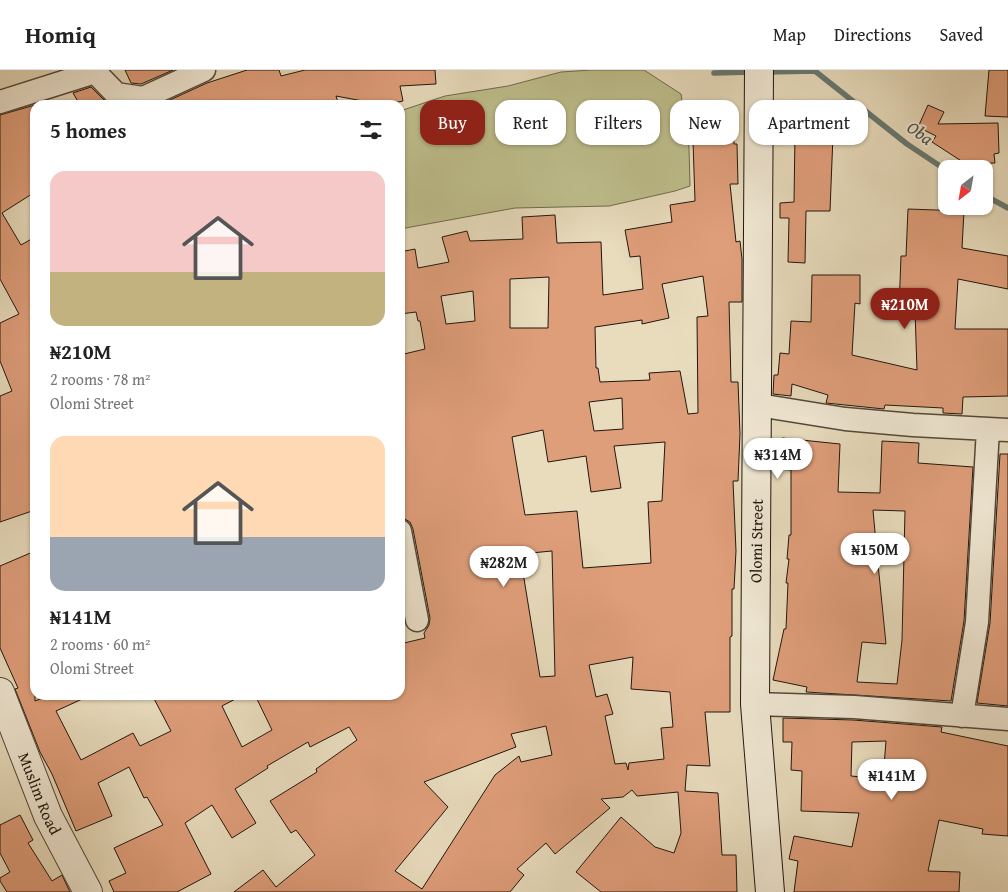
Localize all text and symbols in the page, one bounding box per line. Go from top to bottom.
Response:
text: Homiq [25,17,96,52]
text: Map [773,21,806,48]
text: Directions [834,21,911,48]
text: Saved [939,21,983,48]
chip: Buy [420,100,485,145]
chip: Rent [495,100,566,145]
chip: Filters [576,100,660,145]
chip: New [670,100,739,145]
chip: Apartment [749,100,868,145]
water label: Oba [901,114,940,152]
text: 5 homes [50,115,126,146]
icon: filters [357,116,385,144]
north arrow [938,160,992,215]
map controls [938,160,993,215]
icon: home [173,203,263,293]
pin: ₦210M [870,288,940,330]
text: ₦210M [882,292,928,316]
text: ₦210M [50,336,112,367]
text: 2 rooms · 78 m² [50,367,150,391]
text: Olomi Street [50,391,134,415]
pin: ₦314M [743,438,813,480]
text: ₦314M [755,442,801,466]
icon: home [173,468,263,558]
street label: Olomi Street [743,498,769,583]
pin: ₦150M [840,532,910,575]
text: ₦150M [852,537,898,561]
pin: ₦282M [469,546,539,588]
text: ₦282M [481,550,527,574]
text: ₦141M [50,601,112,632]
text: 2 rooms · 60 m² [50,632,150,656]
text: Olomi Street [50,656,134,680]
street label: Muslim Road [12,749,68,839]
pin: ₦141M [857,758,927,801]
text: ₦141M [869,763,915,787]

